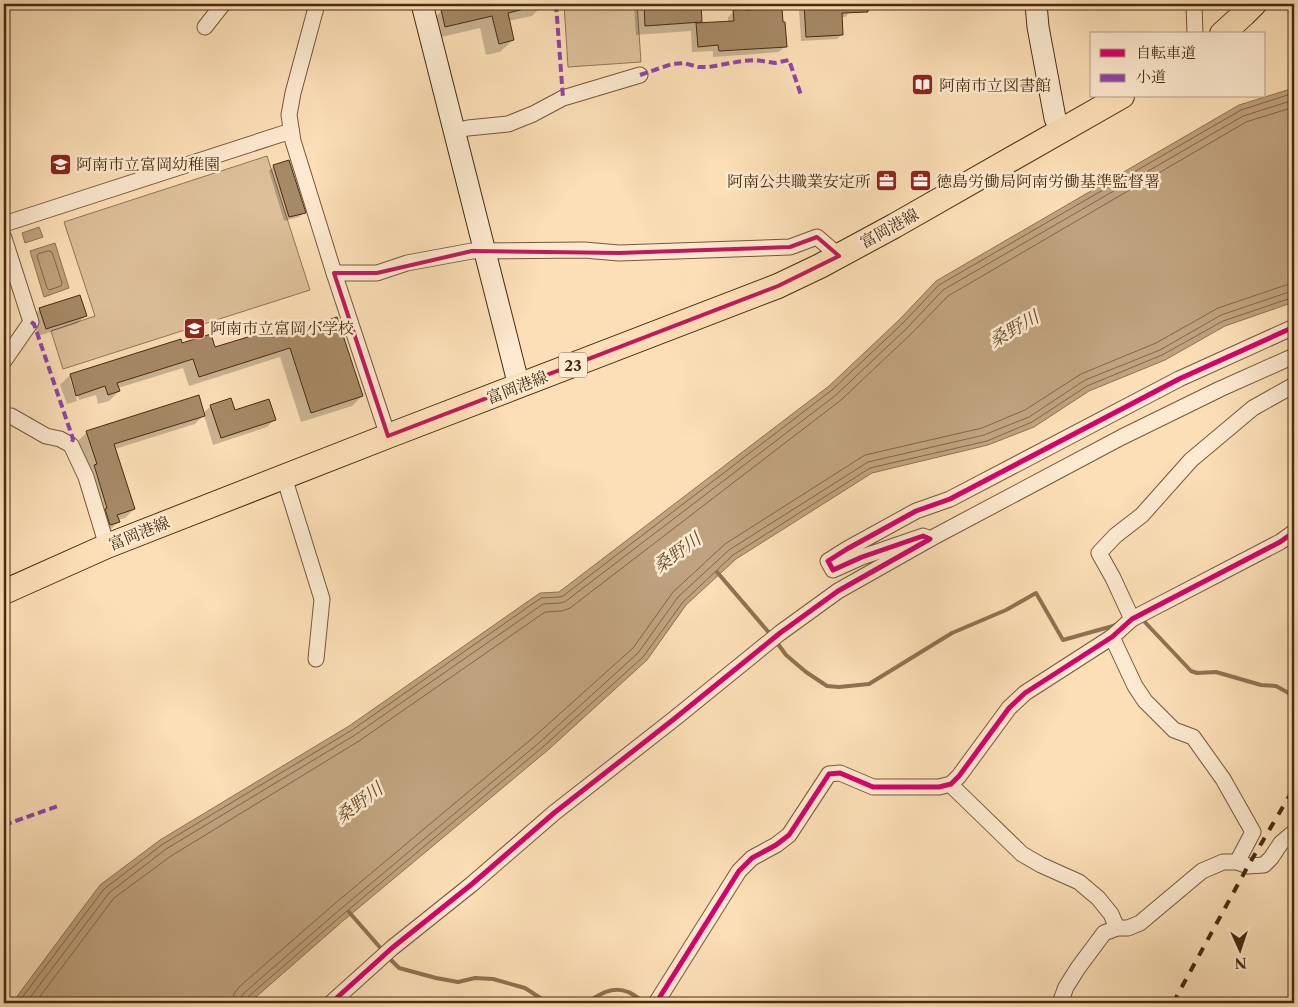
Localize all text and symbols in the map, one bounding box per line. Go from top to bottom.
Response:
legend [1090,32,1266,98]
text: 自転車道 [1136,43,1196,62]
text: 小道 [1136,67,1166,86]
library icon: 阿南市立図書館 [911,73,935,97]
place label: 阿南市立図書館 [939,75,1051,95]
school or university icon: 阿南市立富岡幼稚園 [48,152,72,176]
place label: 阿南市立富岡幼稚園 [76,154,220,174]
office icon: 阿南公共職業安定所 [875,169,899,193]
office icon: 徳島労働局阿南労働基準監督署 [908,169,932,193]
place label: 阿南公共職業安定所 [727,171,871,191]
place label: 徳島労働局阿南労働基準監督署 [936,171,1160,191]
street label: 富岡港線 [856,204,922,252]
water label: 桑野川 [985,305,1045,352]
school or university icon: 阿南市立富岡小学校 [182,316,206,340]
place label: 阿南市立富岡小学校 [210,318,354,338]
road number: 23 [559,352,587,378]
street label: 富岡港線 [484,366,550,408]
street label: 富岡港線 [106,512,172,554]
water label: 桑野川 [649,527,707,578]
water label: 桑野川 [331,777,389,828]
north arrow [1216,924,1266,974]
text: N [1234,954,1247,972]

